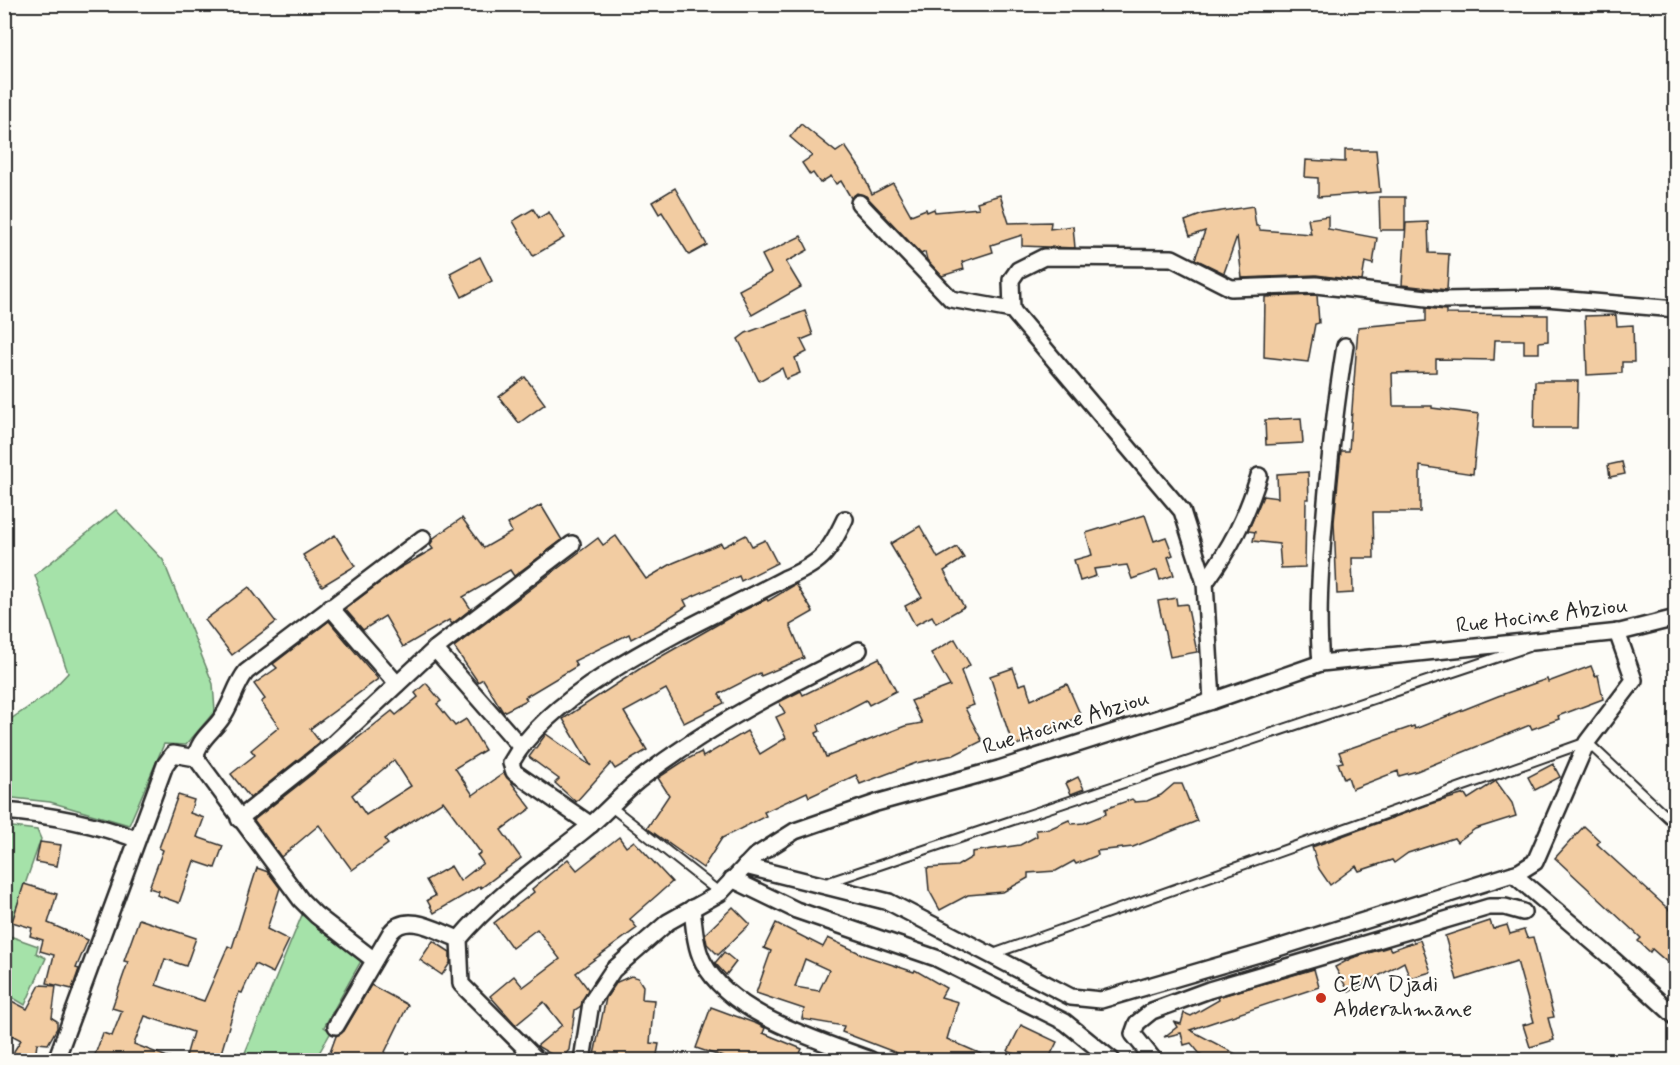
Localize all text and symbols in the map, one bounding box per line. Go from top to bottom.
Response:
street label: Rue Hocine Abziou [1455,592,1629,640]
street label: Rue Hocine Abziou [979,684,1153,762]
place label: CEM Djadi Abderahmane [1333,971,1472,1024]
marker: CEM Djadi Abderahmane [1314,991,1328,1005]

